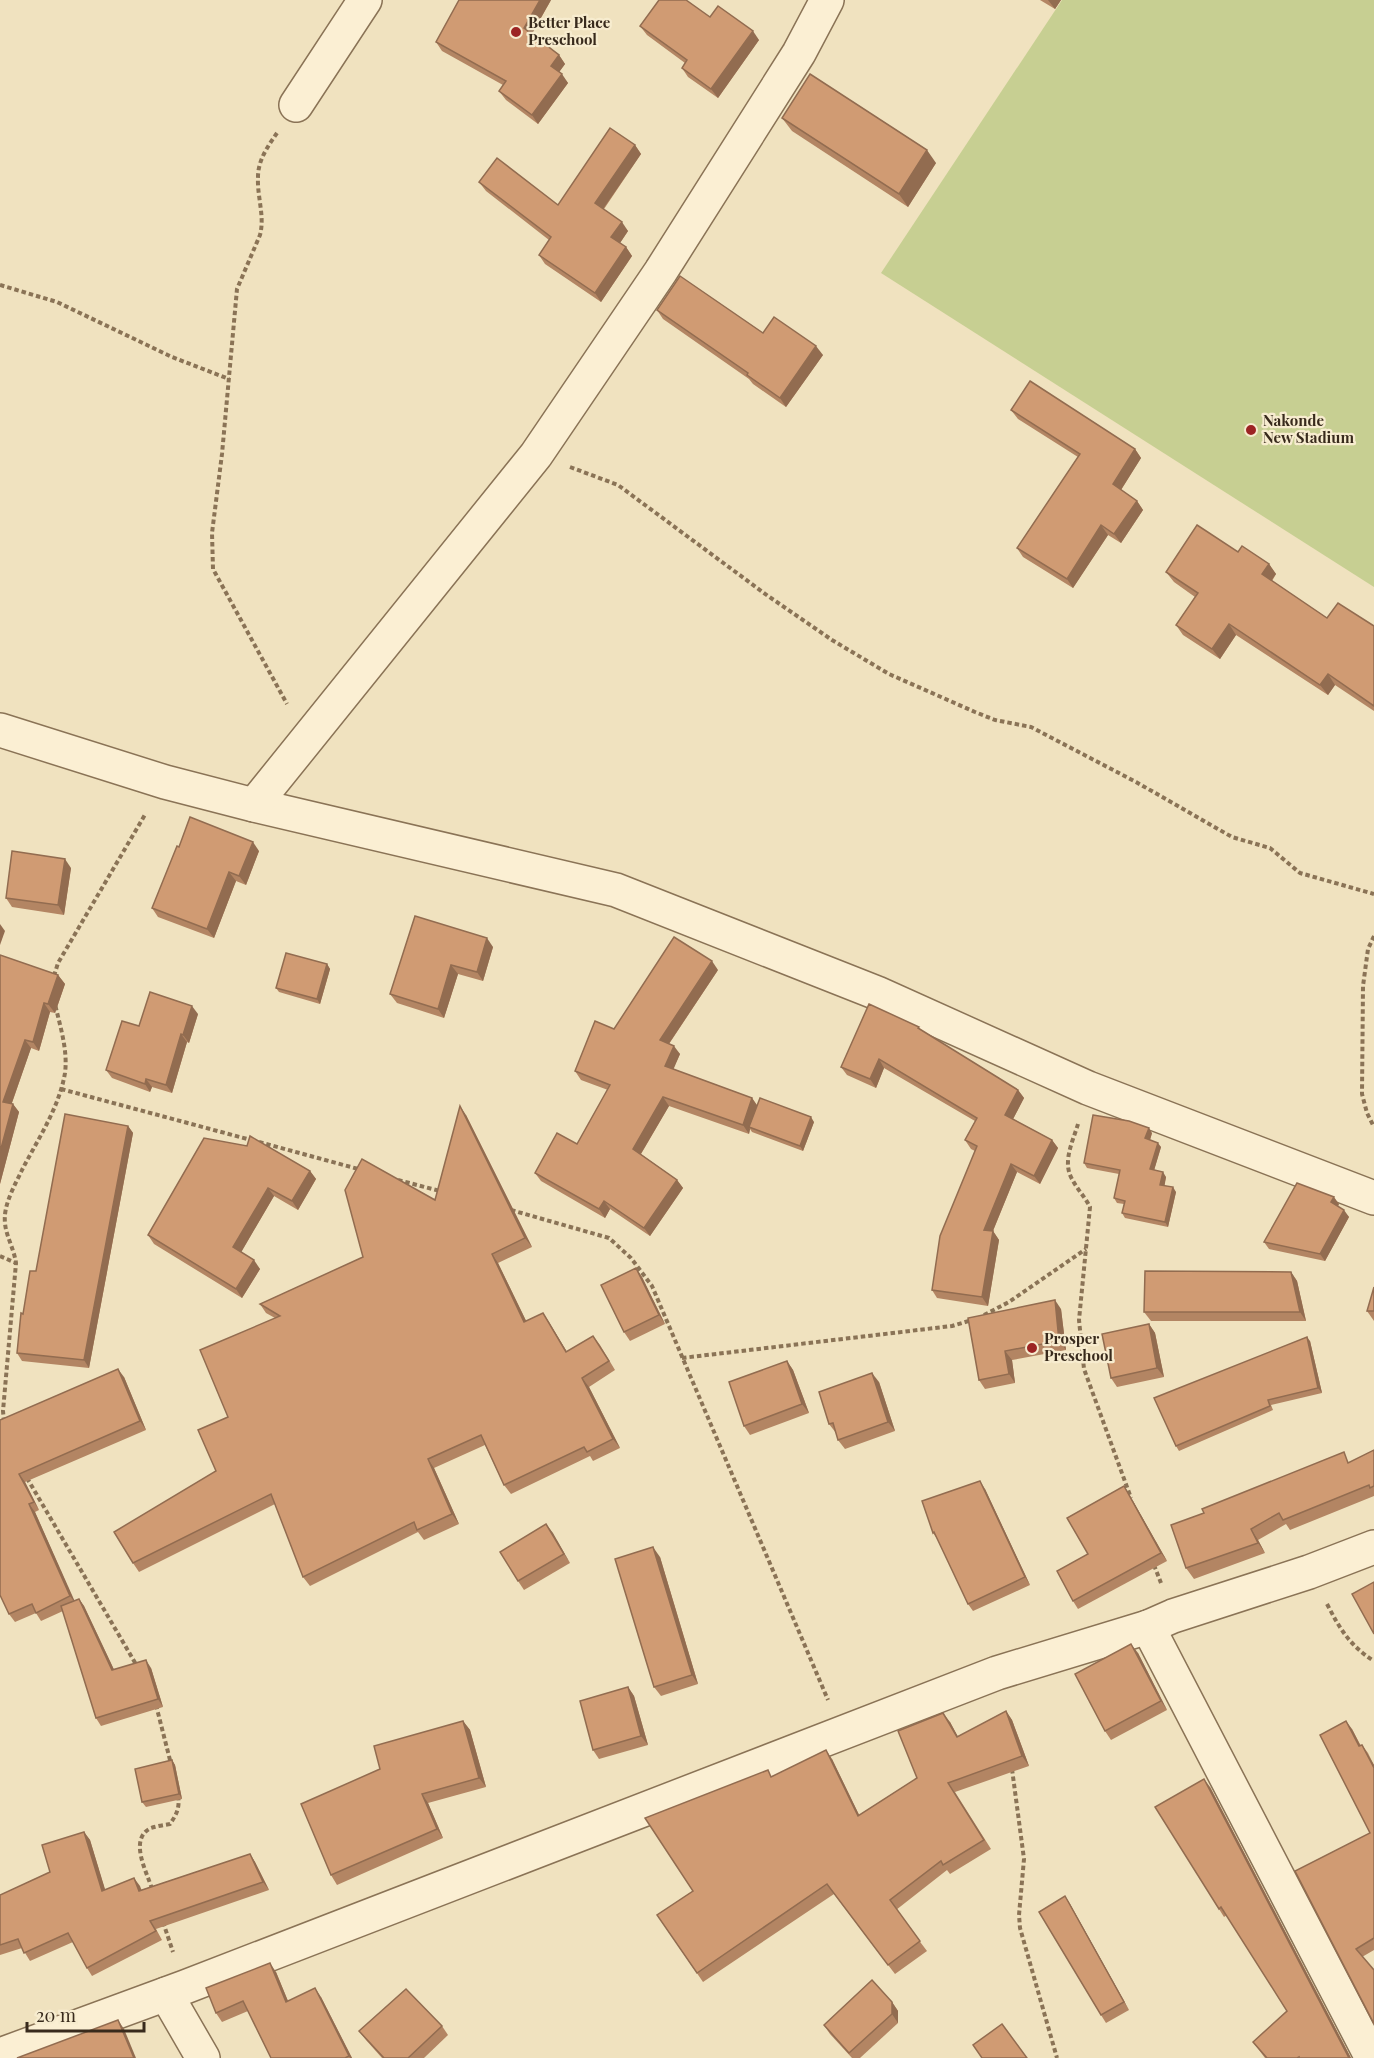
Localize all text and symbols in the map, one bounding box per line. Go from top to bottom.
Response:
place label: Better Place Preschool [528,12,611,49]
marker: Better Place Preschool [509,25,523,39]
place label: Nakonde New Stadium [1263,410,1354,447]
marker: Nakonde New Stadium [1244,423,1258,437]
place label: Prosper Preschool [1044,1328,1113,1365]
marker: Prosper Preschool [1025,1341,1039,1355]
scale bar [27,1995,144,2033]
text: 20 m [36,2003,76,2027]

